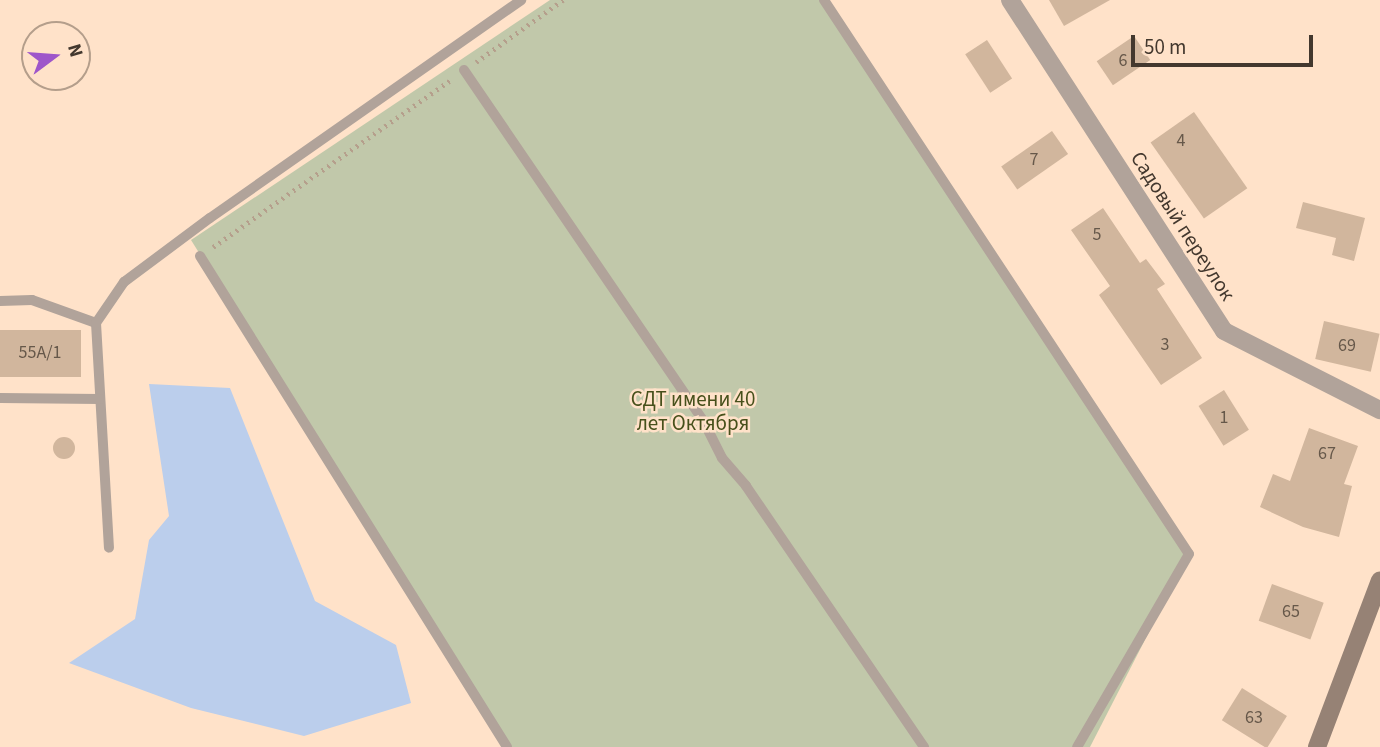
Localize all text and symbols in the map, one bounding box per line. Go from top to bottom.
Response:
north arrow [21,21,91,91]
scale bar [1135,21,1317,65]
text: 50 m [1144,32,1186,62]
text: N [60,41,89,60]
house number: 6 [1119,50,1127,72]
house number: 4 [1177,130,1185,152]
street label: Садовый переулок [1125,147,1241,305]
house number: 7 [1030,149,1038,171]
house number: 5 [1093,224,1101,246]
house number: 3 [1161,334,1169,356]
house number: 69 [1338,335,1356,357]
house number: 55А/1 [19,342,61,364]
park label: СДТ имени 40 лет Октября [631,386,755,436]
house number: 1 [1220,407,1228,429]
house number: 67 [1318,443,1336,465]
house number: 65 [1282,601,1300,623]
house number: 63 [1245,707,1263,729]

